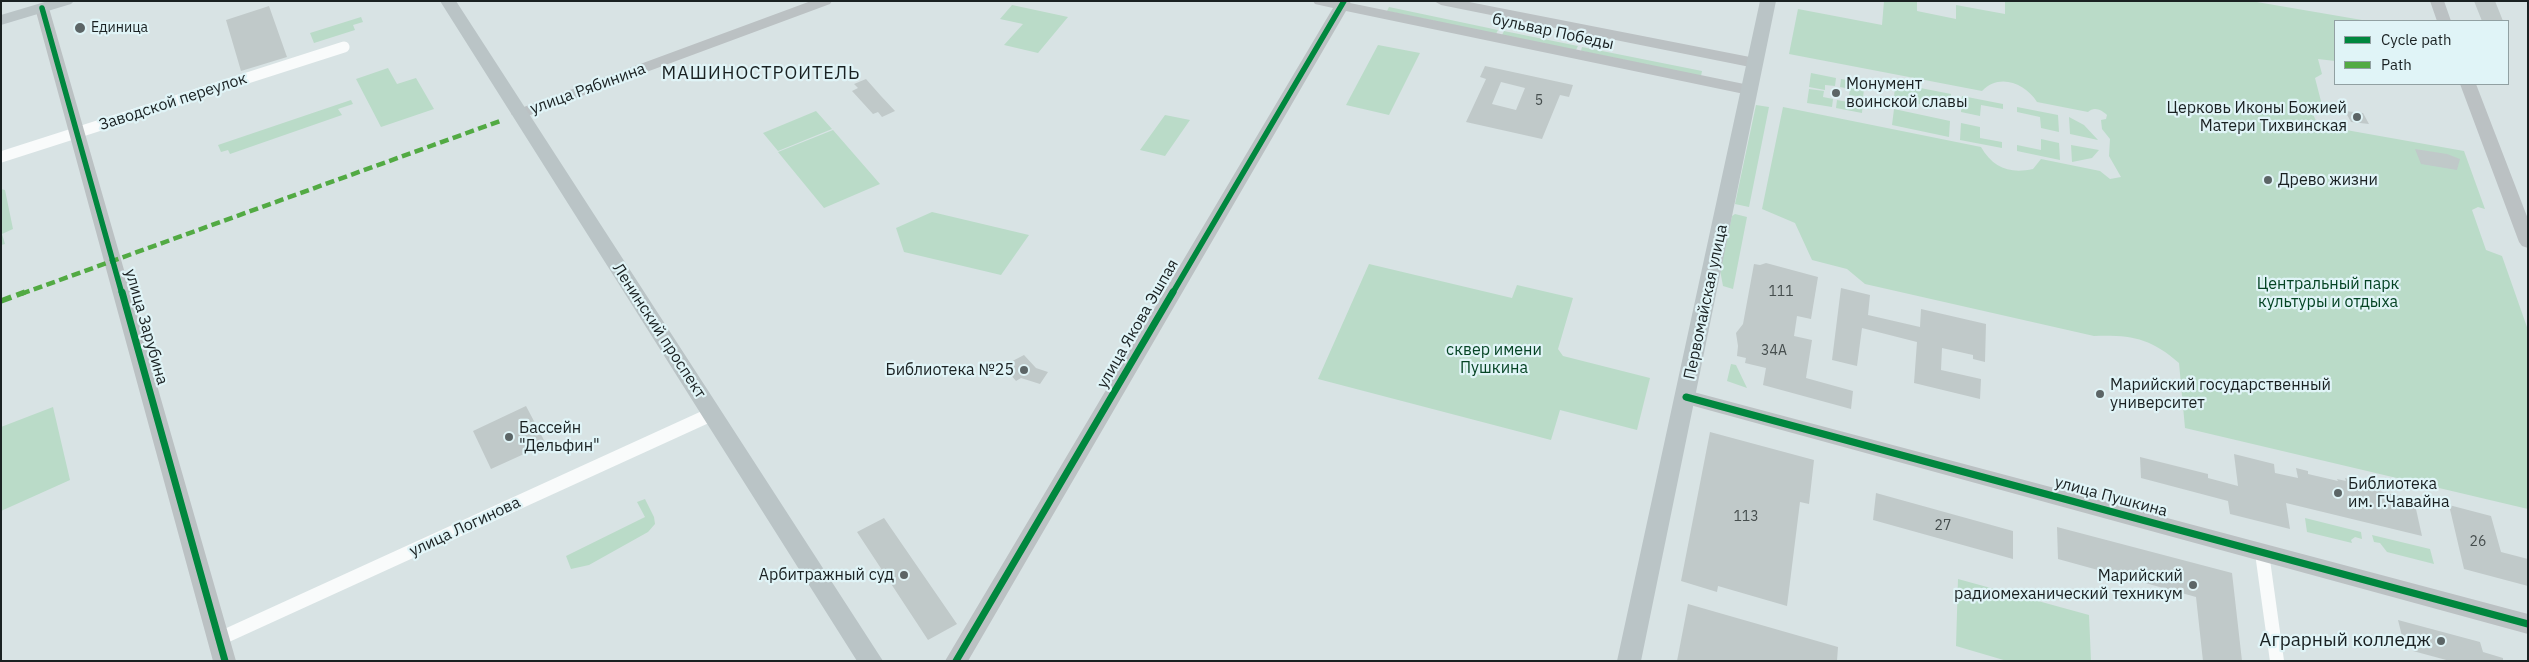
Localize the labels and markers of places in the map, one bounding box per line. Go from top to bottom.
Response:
place label: Единица [91,20,148,36]
marker: Единица [73,21,87,35]
place label: Монумент воинской славы [1846,74,1968,112]
marker: Монумент воинской славы [1830,87,1842,99]
place label: Церковь Иконы Божией Матери Тихвинская [2166,98,2347,136]
marker: Церковь Иконы Божией Матери Тихвинская [2351,111,2363,123]
place label: Древо жизни [2278,170,2378,190]
marker: Древо жизни [2262,174,2274,186]
place label: Библиотека №25 [886,360,1014,380]
marker: Библиотека №25 [1018,364,1030,376]
place label: Марийский государственный университет [2110,375,2331,413]
marker: Марийский государственный университет [2094,388,2106,400]
place label: Бассейн "Дельфин" [519,418,600,456]
marker: Бассейн "Дельфин" [503,431,515,443]
place label: Библиотека им. Г.Чавайна [2348,474,2449,512]
marker: Библиотека им. Г.Чавайна [2332,487,2344,499]
place label: Арбитражный суд [759,565,894,585]
place label: Марийский радиомеханический техникум [1954,566,2183,604]
marker: Арбитражный суд [898,569,910,581]
marker: Марийский радиомеханический техникум [2187,579,2199,591]
place label: Аграрный колледж [2259,630,2431,652]
marker: Аграрный колледж [2435,635,2447,647]

